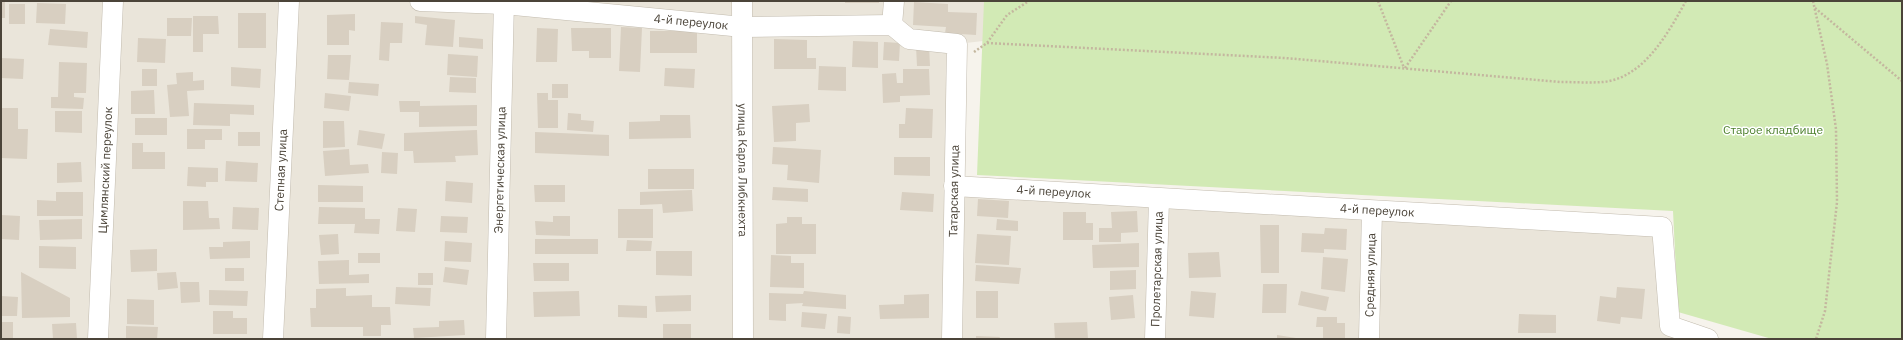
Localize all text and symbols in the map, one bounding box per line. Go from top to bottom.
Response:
street label: 4-й переулок [653,10,729,33]
street label: улица Карла Либкнехта [735,103,751,237]
street label: Цимлянский переулок [95,106,115,234]
street label: Энергетическая улица [490,106,509,234]
park label: Старое кладбище [1723,122,1823,137]
street label: Степная улица [271,128,290,212]
street label: Татарская улица [945,144,962,237]
street label: 4-й переулок [1016,182,1092,201]
street label: 4-й переулок [1340,200,1415,220]
street label: Пролетарская улица [1147,210,1166,327]
street label: Средняя улица [1362,232,1378,317]

